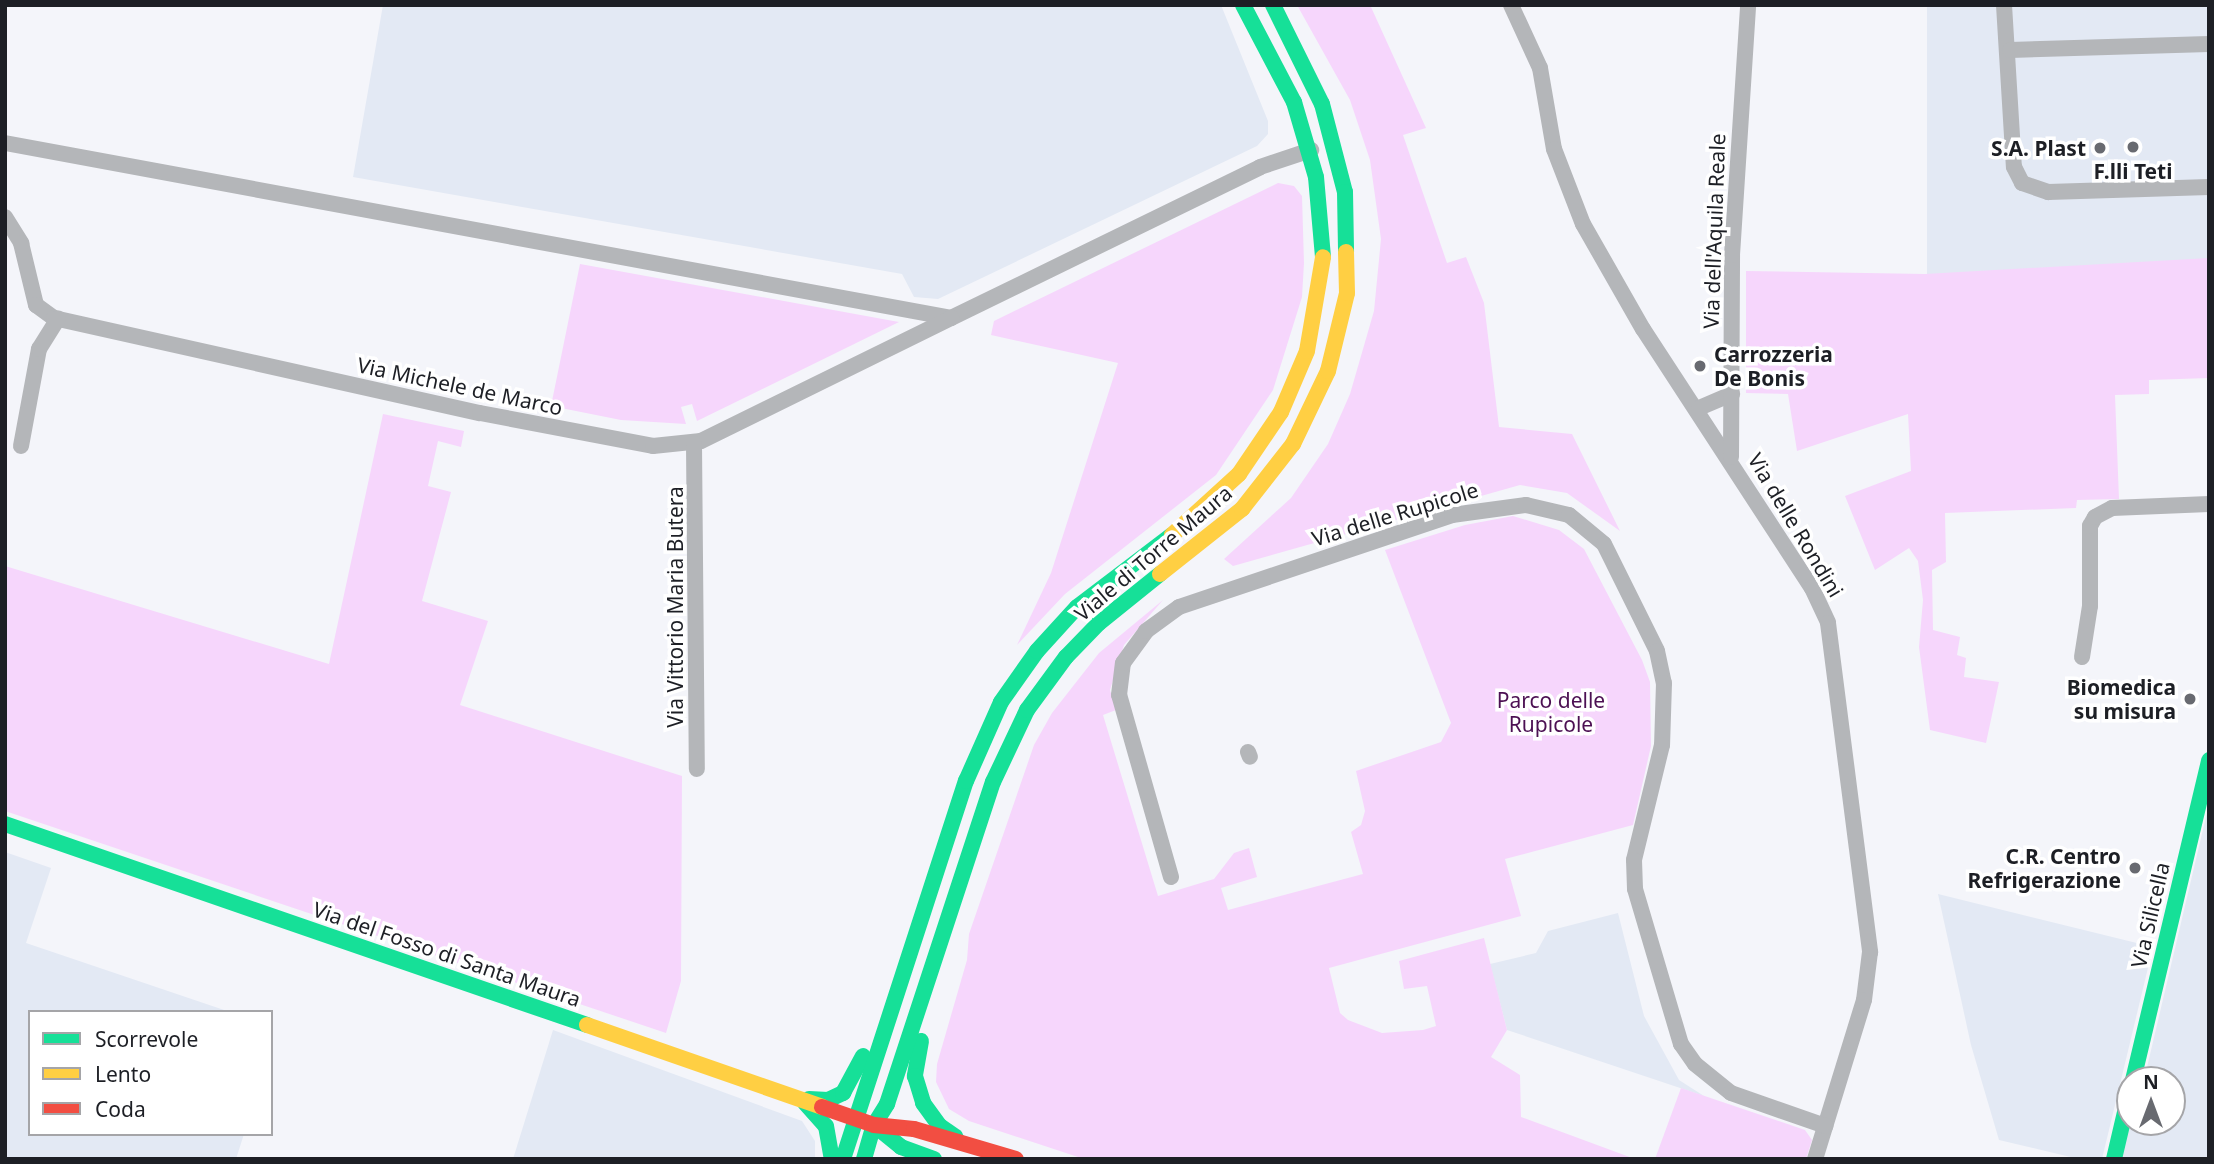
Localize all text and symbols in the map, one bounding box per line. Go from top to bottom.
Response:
street label: Via dell'Aquila Reale [1698,133,1730,329]
place label: S.A. Plast [1991,135,2086,161]
marker: F.lli Teti [2125,139,2141,155]
marker: S.A. Plast [2092,140,2108,156]
place label: F.lli Teti [2093,158,2173,184]
place label: Carrozzeria De Bonis [1714,341,1833,391]
street label: Via Michele de Marco [355,352,565,420]
marker: Carrozzeria De Bonis [1692,358,1708,374]
street label: Via delle Rondini [1743,448,1849,602]
street label: Via delle Rupicole [1309,477,1481,551]
street label: Viale di Torre Maura [1069,480,1237,626]
street label: Via Vittorio Maria Butera [662,486,688,728]
place label: Biomedica su misura [2067,674,2176,724]
park label: Parco delle Rupicole [1497,687,1605,737]
marker: Biomedica su misura [2182,691,2198,707]
place label: C.R. Centro Refrigerazione [1968,843,2121,893]
street label: Via Silicella [2126,860,2174,970]
marker: C.R. Centro Refrigerazione [2127,860,2143,876]
street label: Via del Fosso di Santa Maura [310,896,584,1012]
legend [28,1010,273,1136]
text: Scorrevole [95,1025,198,1053]
text: Lento [95,1060,151,1088]
north arrow [2116,1066,2186,1136]
text: N [2143,1069,2159,1095]
text: Coda [95,1095,146,1123]

